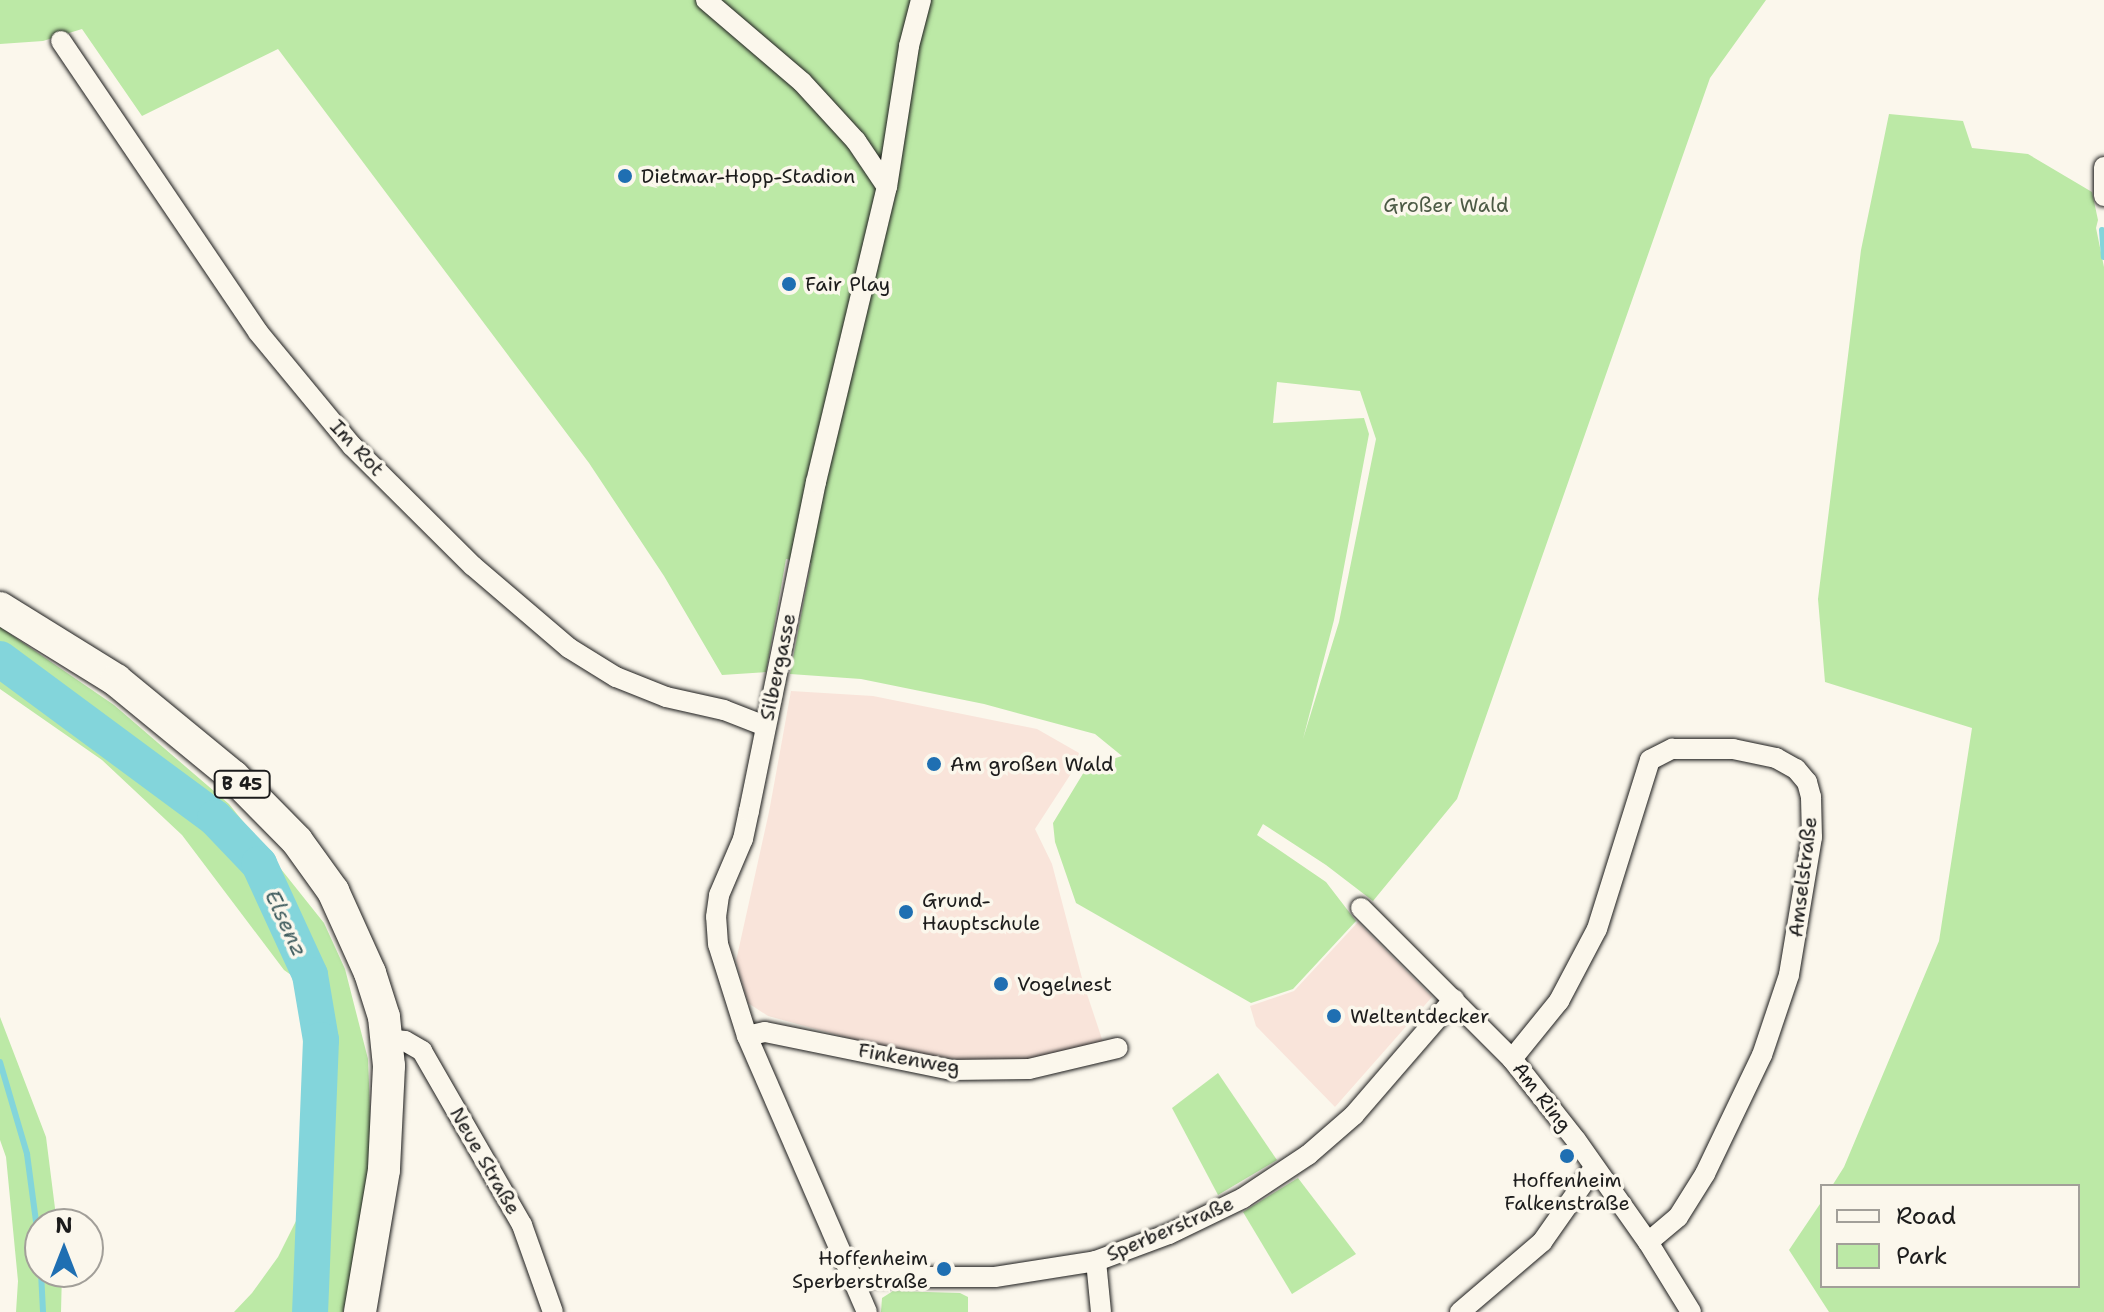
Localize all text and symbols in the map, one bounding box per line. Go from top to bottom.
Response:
place label: Dietmar-Hopp-Stadion [641,164,855,188]
marker: Dietmar-Hopp-Stadion [616,167,634,185]
park label: Großer Wald [1383,193,1509,217]
place label: Fair Play [805,272,890,296]
marker: Fair Play [780,275,798,293]
street label: Im Rot [325,415,389,481]
street label: Silbergasse [755,611,801,723]
place label: Am großen Wald [950,752,1114,776]
marker: Am großen Wald [925,755,943,773]
road number: B 45 [212,770,272,798]
street label: Amselstraße [1784,815,1822,939]
water label: Elsenz [259,885,313,961]
place label: Grund- Hauptschule [922,888,1040,935]
marker: Grund- Hauptschule [897,903,915,921]
place label: Vogelnest [1017,972,1112,996]
marker: Vogelnest [992,975,1010,993]
place label: Weltentdecker [1350,1004,1489,1028]
marker: Weltentdecker [1325,1007,1343,1025]
street label: Finkenweg [856,1038,962,1080]
street label: Am Ring [1507,1057,1577,1137]
street label: Neue Straße [445,1103,525,1219]
marker: Hoffenheim Falkenstraße [1558,1147,1576,1165]
place label: Hoffenheim Falkenstraße [1504,1168,1630,1215]
legend [1820,1184,2080,1288]
street label: Sperberstraße [1103,1191,1237,1267]
text: Road [1896,1200,1956,1232]
north arrow [24,1208,104,1288]
text: N [55,1211,73,1240]
text: Park [1896,1240,1948,1272]
place label: Hoffenheim Sperberstraße [792,1246,928,1293]
marker: Hoffenheim Sperberstraße [935,1260,953,1278]

